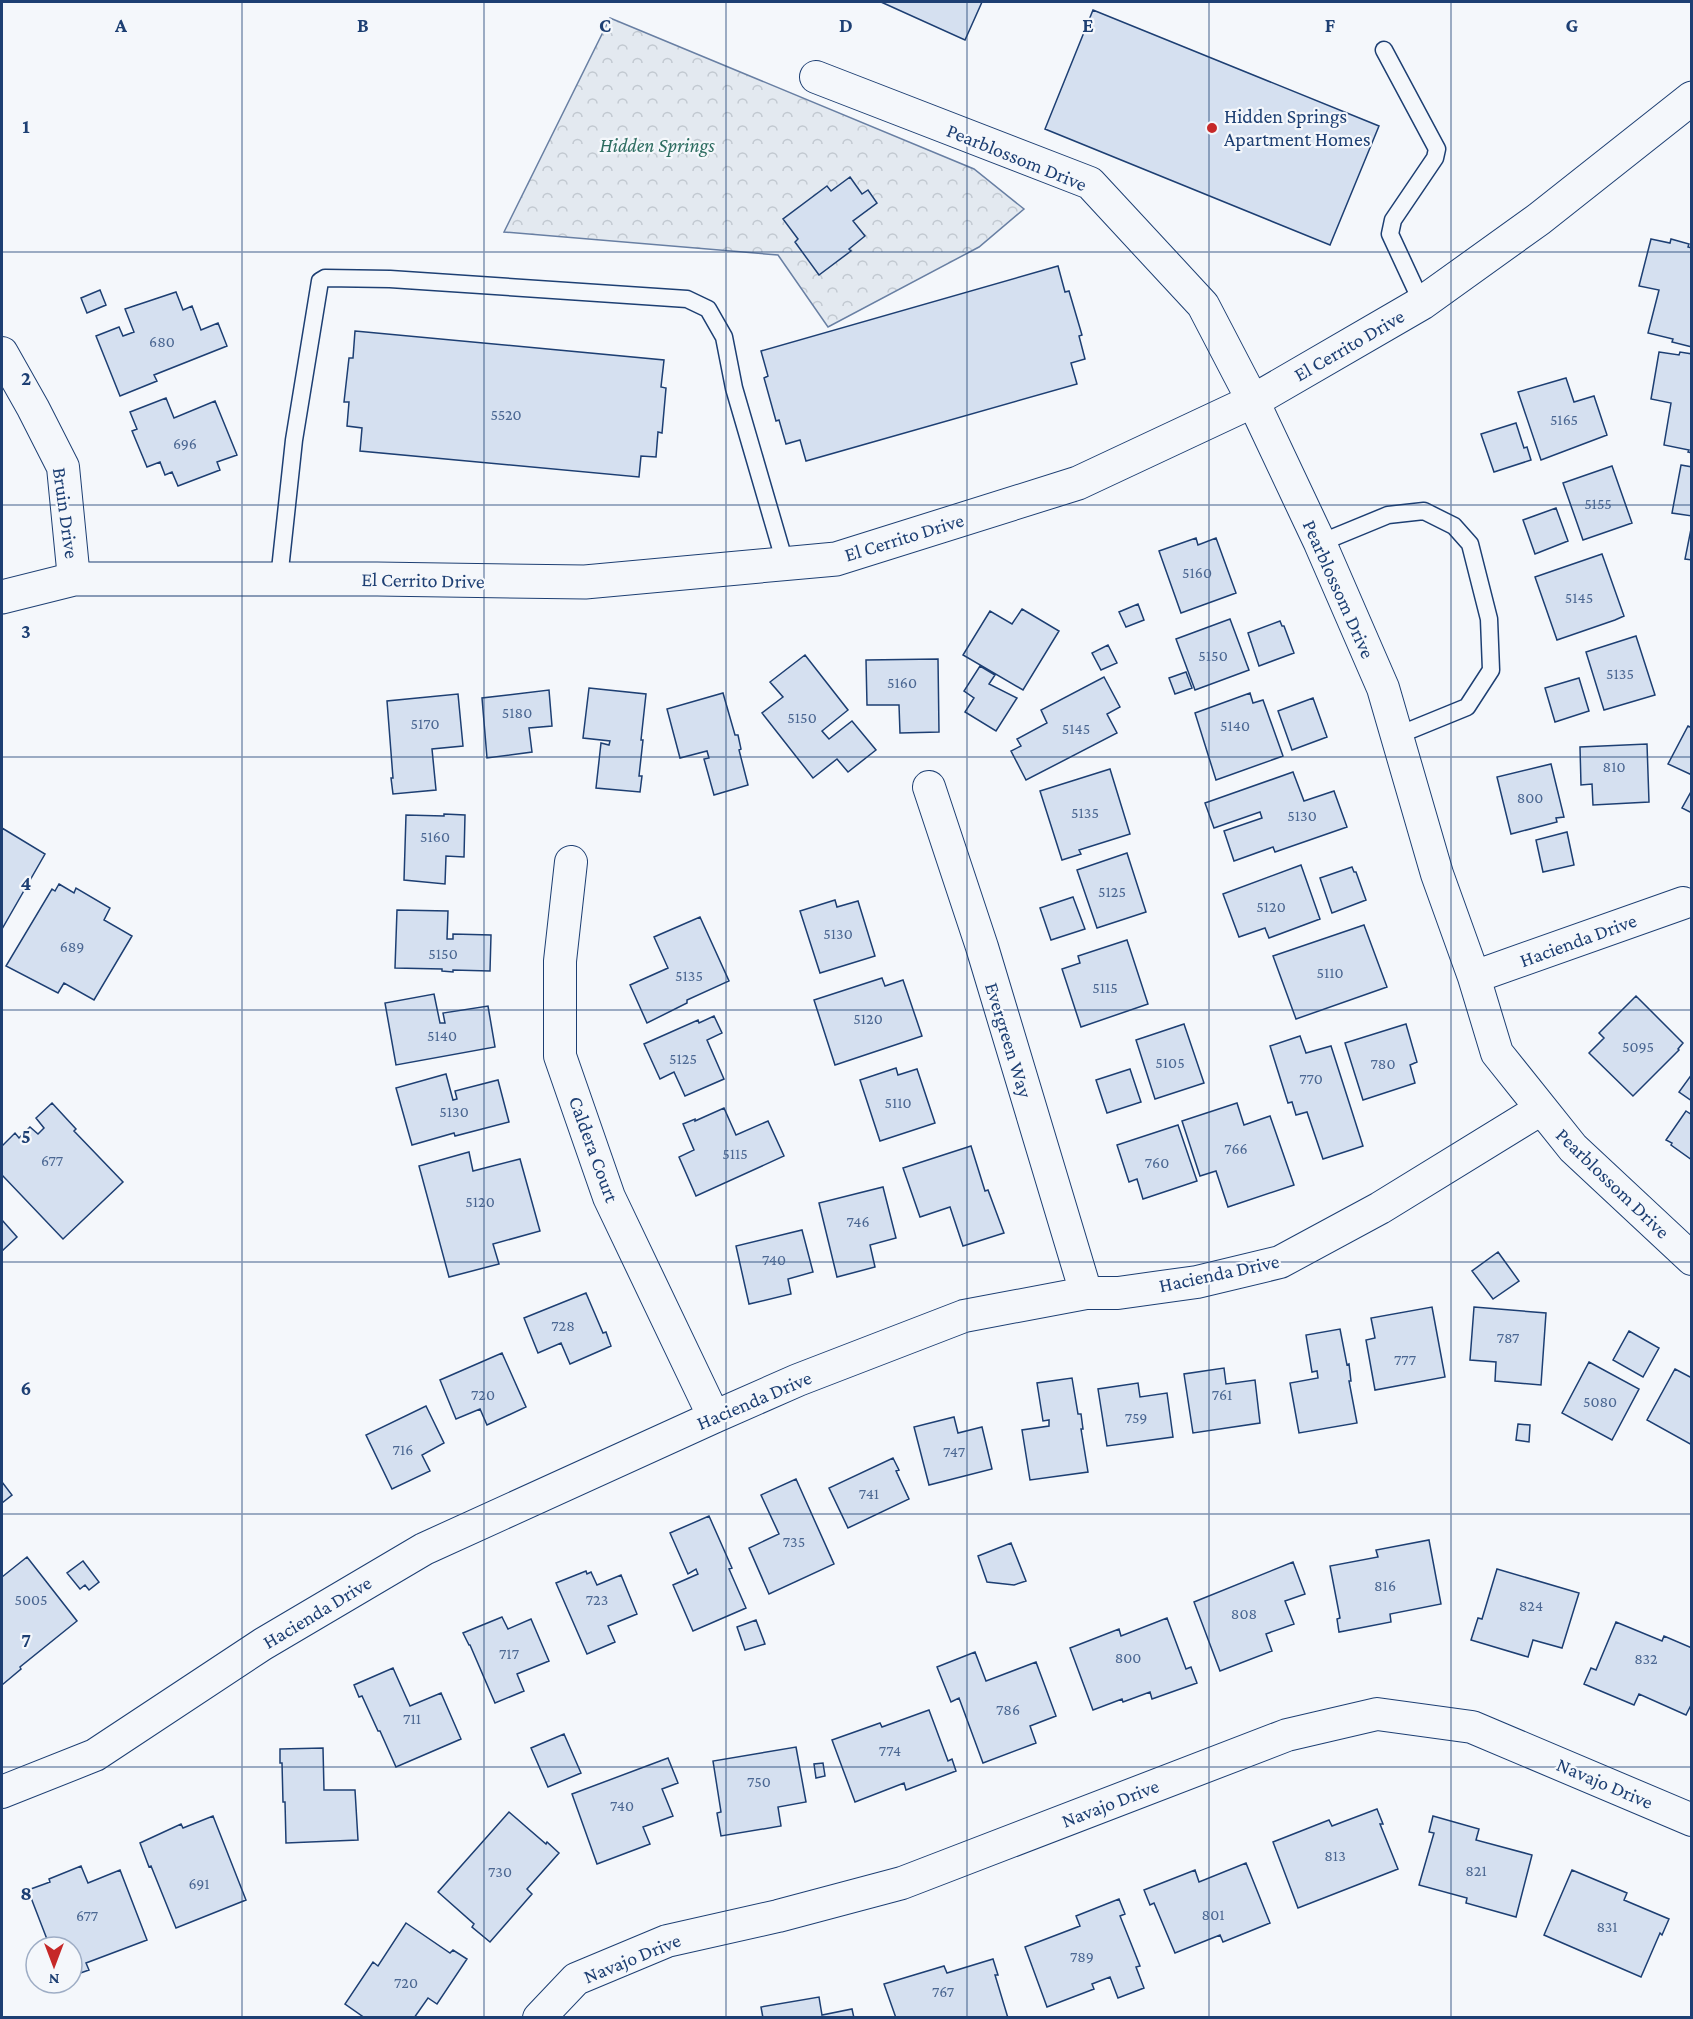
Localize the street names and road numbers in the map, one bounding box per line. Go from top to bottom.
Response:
street label: Pearblossom Drive [944,119,1090,195]
street label: El Cerrito Drive [1290,305,1408,385]
street label: Bruin Drive [49,466,83,560]
street label: El Cerrito Drive [842,508,966,566]
street label: Pearblossom Drive [1299,516,1379,662]
street label: El Cerrito Drive [361,568,485,592]
street label: Hacienda Drive [1517,909,1640,971]
street label: Evergreen Way [980,980,1037,1101]
street label: Caldera Court [565,1093,623,1205]
street label: Pearblossom Drive [1552,1123,1674,1243]
street label: Hacienda Drive [1157,1249,1281,1296]
street label: Hacienda Drive [693,1366,815,1434]
street label: Hacienda Drive [259,1571,375,1653]
street label: Navajo Drive [1553,1753,1657,1814]
street label: Navajo Drive [1058,1774,1162,1833]
street label: Navajo Drive [580,1929,684,1988]

